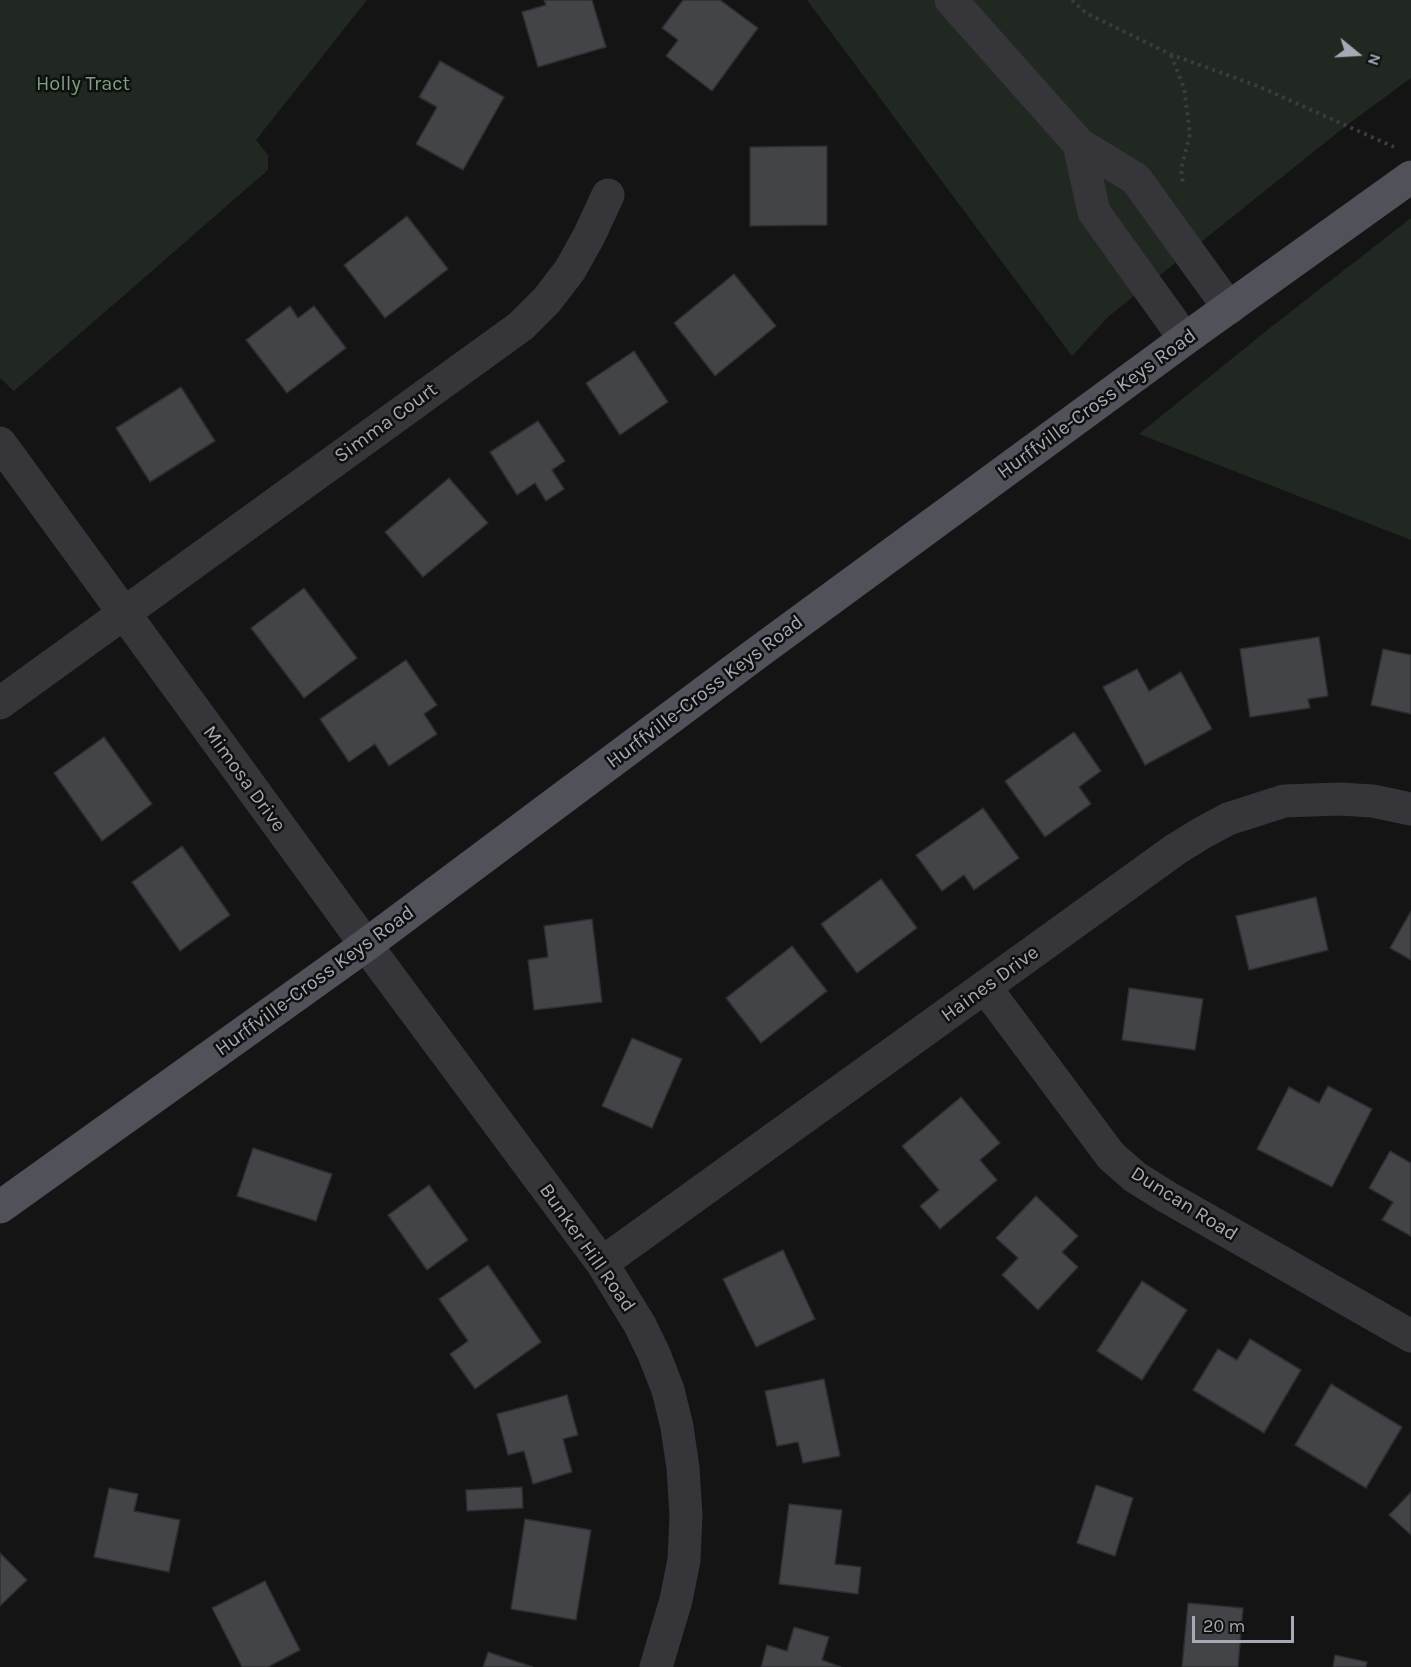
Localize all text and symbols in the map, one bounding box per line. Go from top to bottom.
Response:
north arrow [1327,24,1387,84]
text: N [1364,51,1385,68]
park label: Holly Tract [36,72,130,96]
street label: Hurffville-Cross Keys Road [993,324,1201,484]
street label: Simma Court [330,378,442,468]
street label: Hurffville-Cross Keys Road [602,610,808,774]
street label: Mimosa Drive [197,721,291,837]
street label: Hurffville-Cross Keys Road [211,901,419,1061]
street label: Haines Drive [937,941,1043,1027]
street label: Duncan Road [1126,1162,1242,1246]
street label: Bunker Hill Road [534,1179,640,1317]
scale bar [1195,1604,1297,1642]
text: 20 m [1203,1615,1245,1637]

